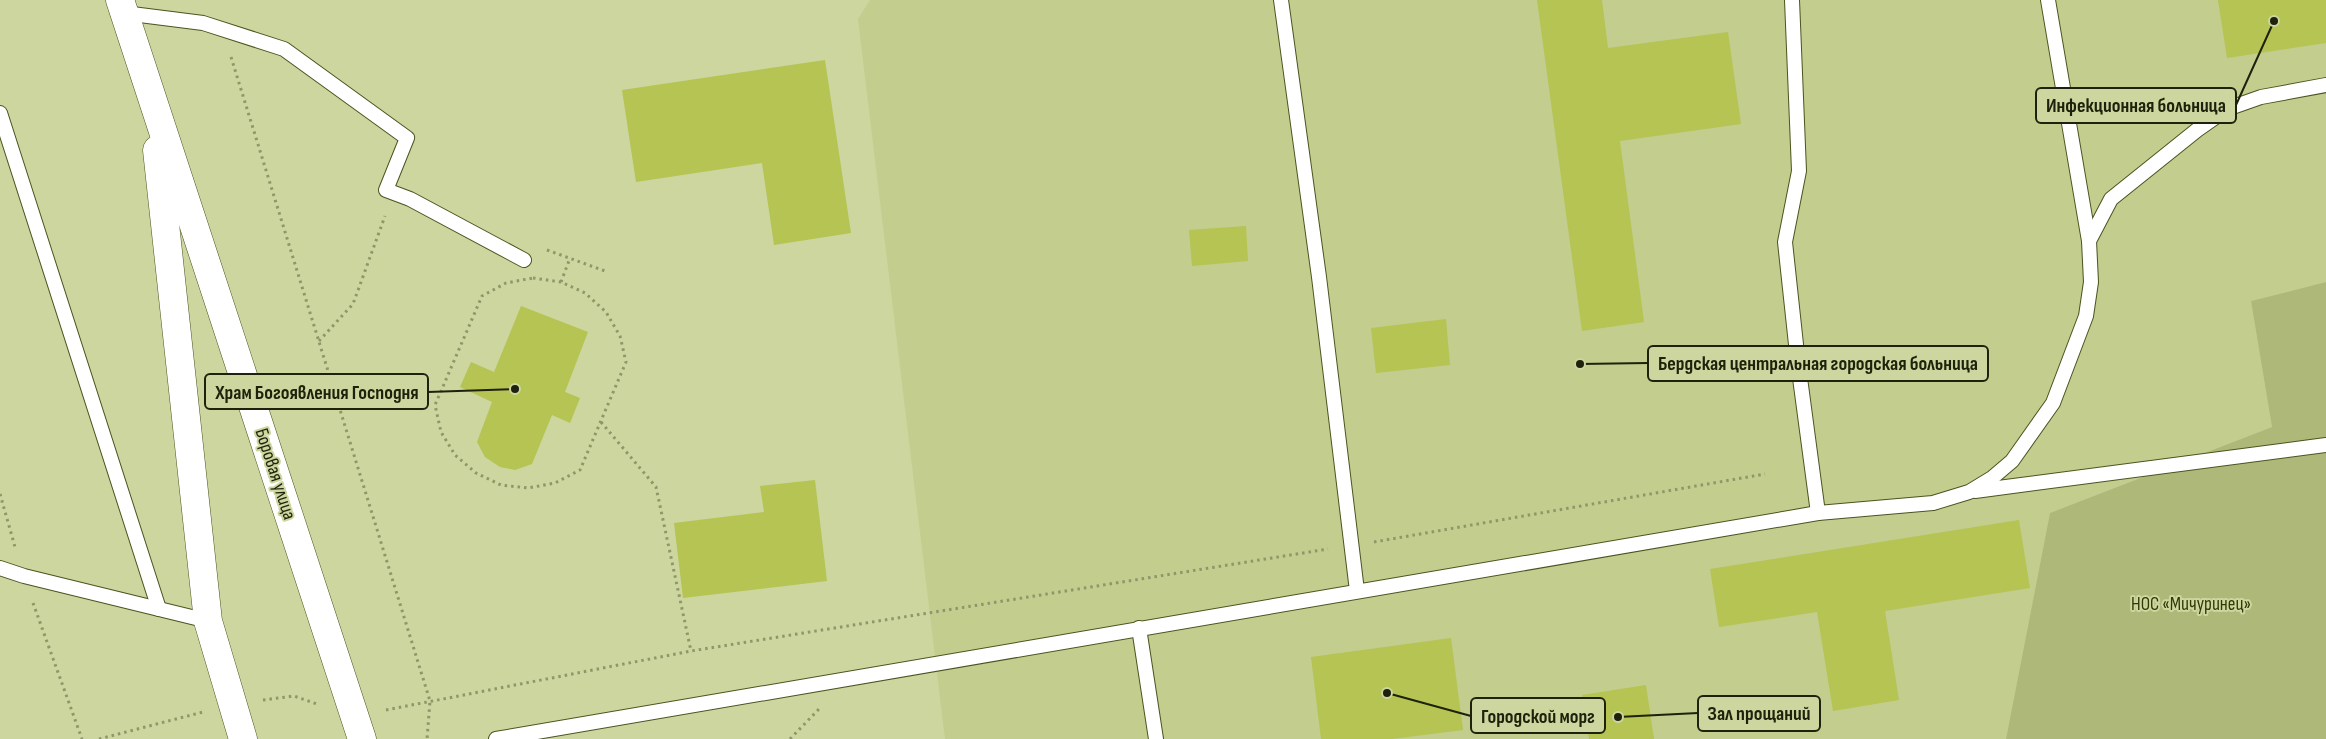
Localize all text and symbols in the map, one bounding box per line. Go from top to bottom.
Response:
callout: Инфекционная больница [2036,88,2236,123]
text: Инфекционная больница [2046,94,2226,118]
callout: Бердская центральная городская больница [1648,346,1988,381]
text: Бердская центральная городская больница [1658,352,1978,376]
callout: Храм Богоявления Господня [205,374,428,409]
text: Храм Богоявления Господня [214,381,419,405]
street label: Боровая улица [249,425,301,523]
park label: НОС «Мичуринец» [2131,593,2251,616]
callout: Зал прощаний [1698,696,1820,731]
callout: Городской морг [1471,698,1605,733]
text: Зал прощаний [1708,702,1810,726]
text: Городской морг [1481,705,1595,729]

